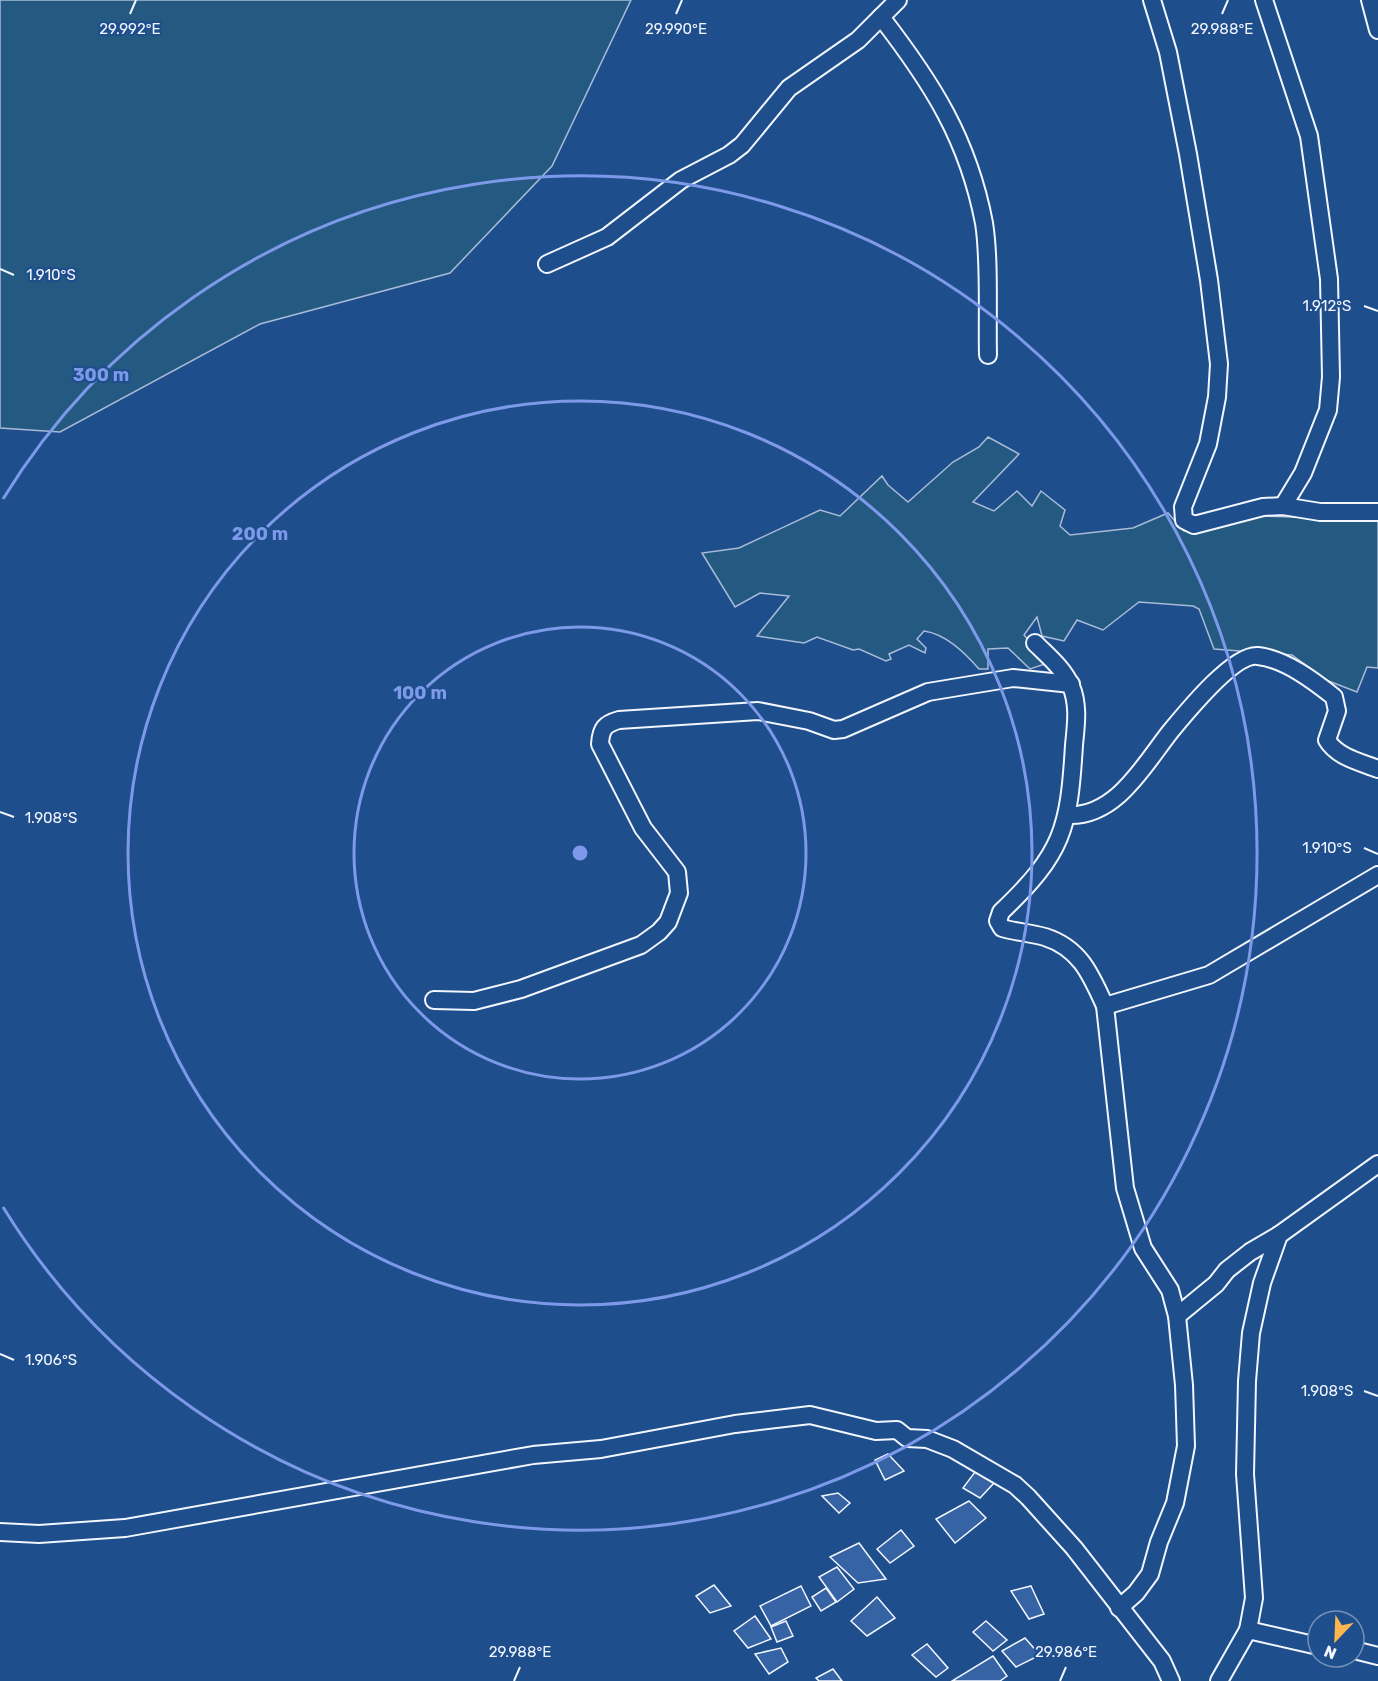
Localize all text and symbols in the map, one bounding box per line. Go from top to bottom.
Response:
text: 29.992°E [99,20,161,38]
text: 29.990°E [645,20,707,38]
text: 29.988°E [1191,20,1253,38]
text: 1.910°S [26,266,76,284]
text: 1.912°S [1303,297,1351,315]
text: 300 m [73,364,129,386]
text: 200 m [232,523,288,545]
text: 100 m [393,682,447,704]
text: 1.908°S [25,809,77,827]
text: 1.910°S [1302,839,1352,857]
centre of rings [570,843,590,863]
text: 1.906°S [25,1351,77,1369]
text: 1.908°S [1301,1382,1353,1400]
north arrow [1306,1609,1366,1669]
text: N [1321,1641,1339,1663]
text: 29.988°E [489,1643,551,1661]
text: 29.986°E [1035,1643,1097,1661]

